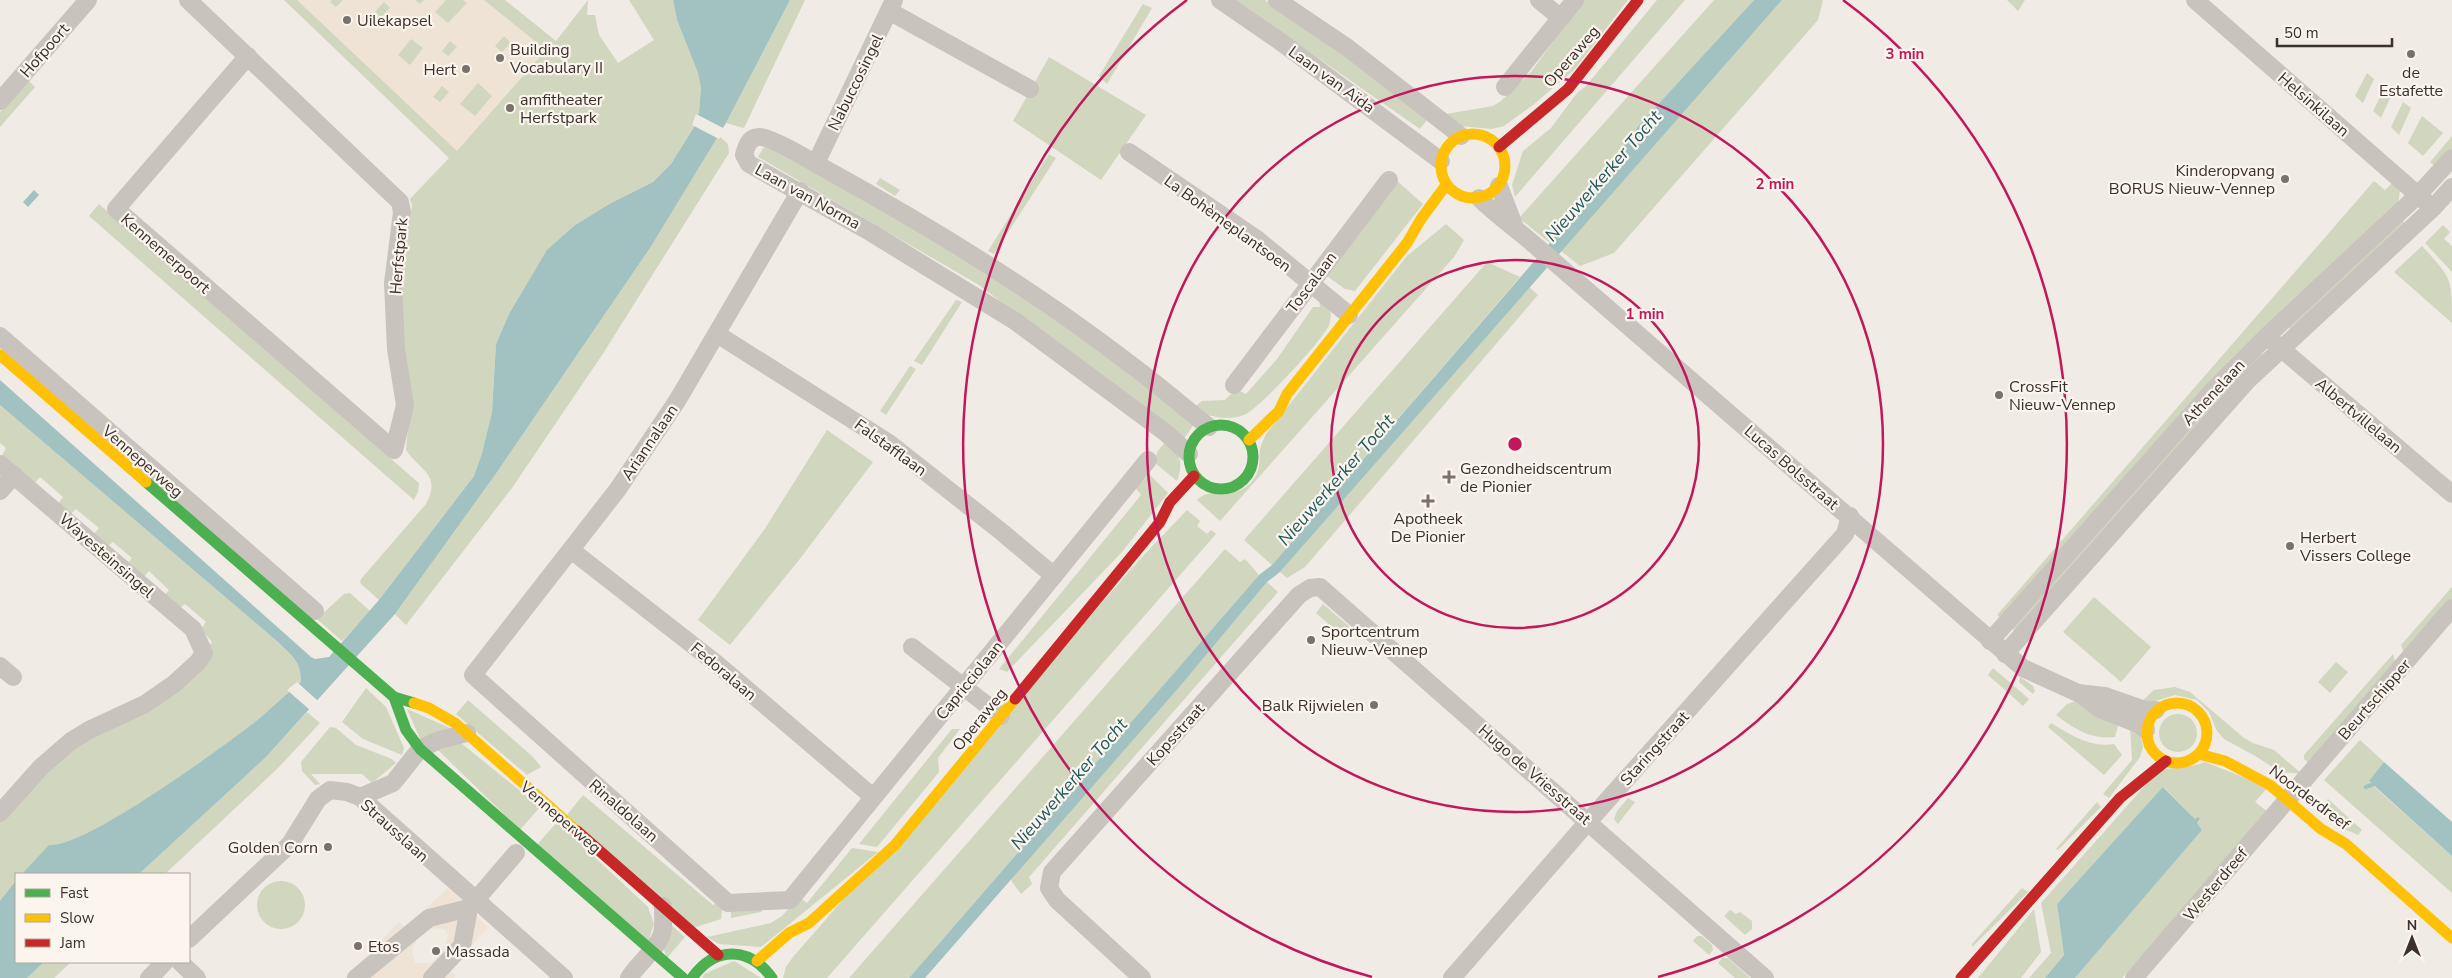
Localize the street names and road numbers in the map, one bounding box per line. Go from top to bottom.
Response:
street label: Hofpoort [15,19,75,82]
street label: Operaweg [1539,21,1605,92]
street label: Nabuccosingel [823,30,889,135]
street label: Laan van Aïda [1284,41,1379,119]
street label: Helsinkilaan [2273,67,2354,142]
street label: Laan van Norma [751,159,864,235]
street label: La Bohèmeplantsoen [1159,170,1295,277]
street label: Kennemerpoort [116,209,215,299]
street label: Herfstpark [385,216,413,295]
street label: Toscalaan [1281,247,1342,318]
street label: Athenelaan [2177,355,2250,431]
street label: Albertvillelaan [2310,373,2406,458]
street label: Ariannalaan [616,400,683,485]
street label: Falstafflaan [850,414,931,482]
street label: Venneperweg [96,420,188,503]
street label: Lucas Bolsstraat [1739,421,1844,515]
street label: Wayesteinsingel [54,508,159,603]
street label: Capricciolaan [931,636,1008,725]
street label: Fedoralaan [686,638,761,706]
street label: Beurtschipper [2333,654,2416,745]
street label: Operaweg [948,683,1012,756]
street label: Kopsstraat [1142,698,1210,771]
street label: Staringstraat [1615,706,1694,791]
street label: Hugo de Vriesstraat [1473,720,1596,830]
street label: Noorderdreef [2264,760,2355,836]
street label: Rinaldolaan [584,774,663,847]
street label: Venneperweg [514,776,606,859]
street label: Strausslaan [355,794,433,867]
street label: Westerdreef [2178,843,2253,926]

